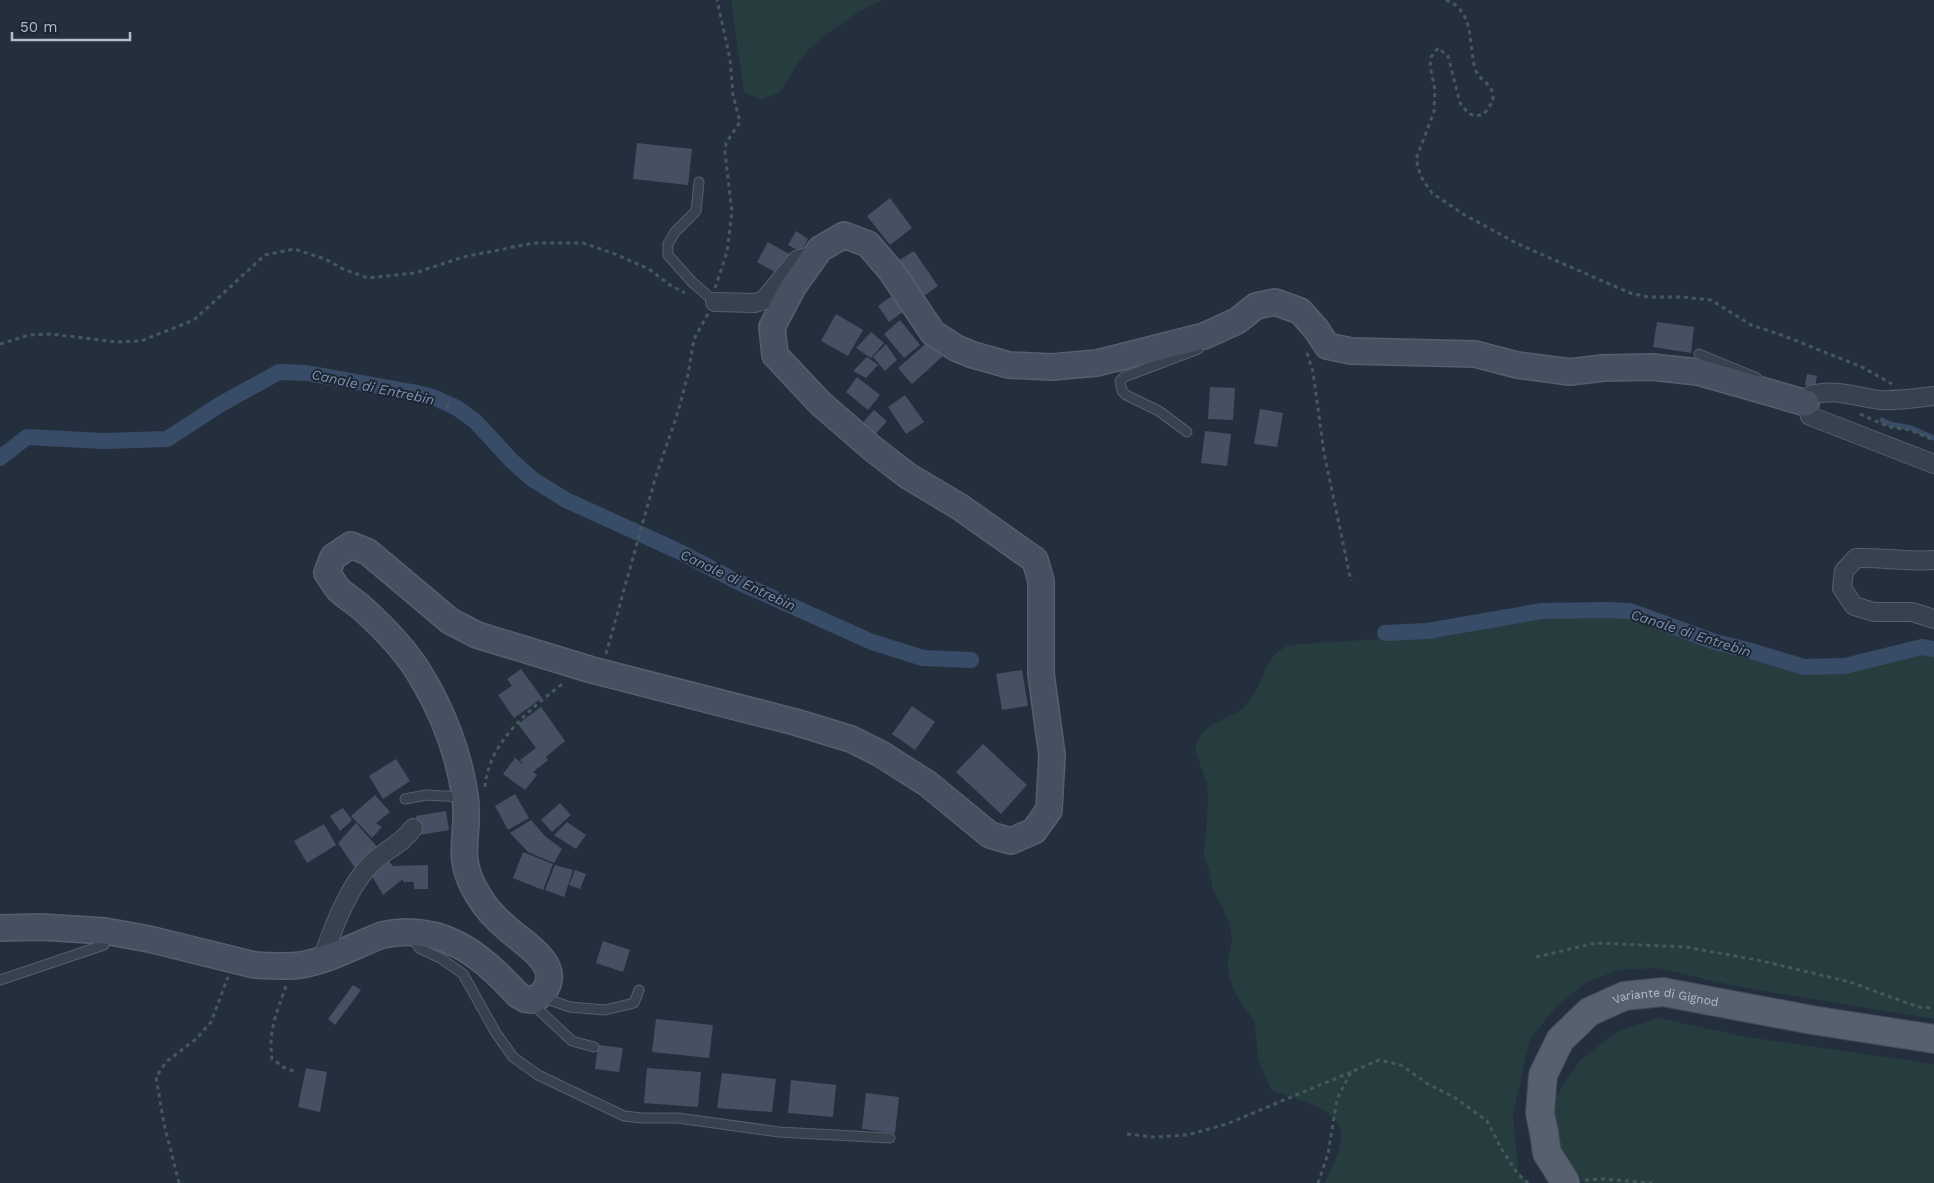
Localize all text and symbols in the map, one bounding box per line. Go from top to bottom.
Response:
scale bar [12,10,130,42]
text: 50 m [20,18,57,36]
water label: Canale di Entrebin [310,366,436,408]
water label: Canale di Entrebin [678,546,798,614]
water label: Canale di Entrebin [1629,606,1753,660]
street label: Variante di Gignod [1610,985,1720,1009]

